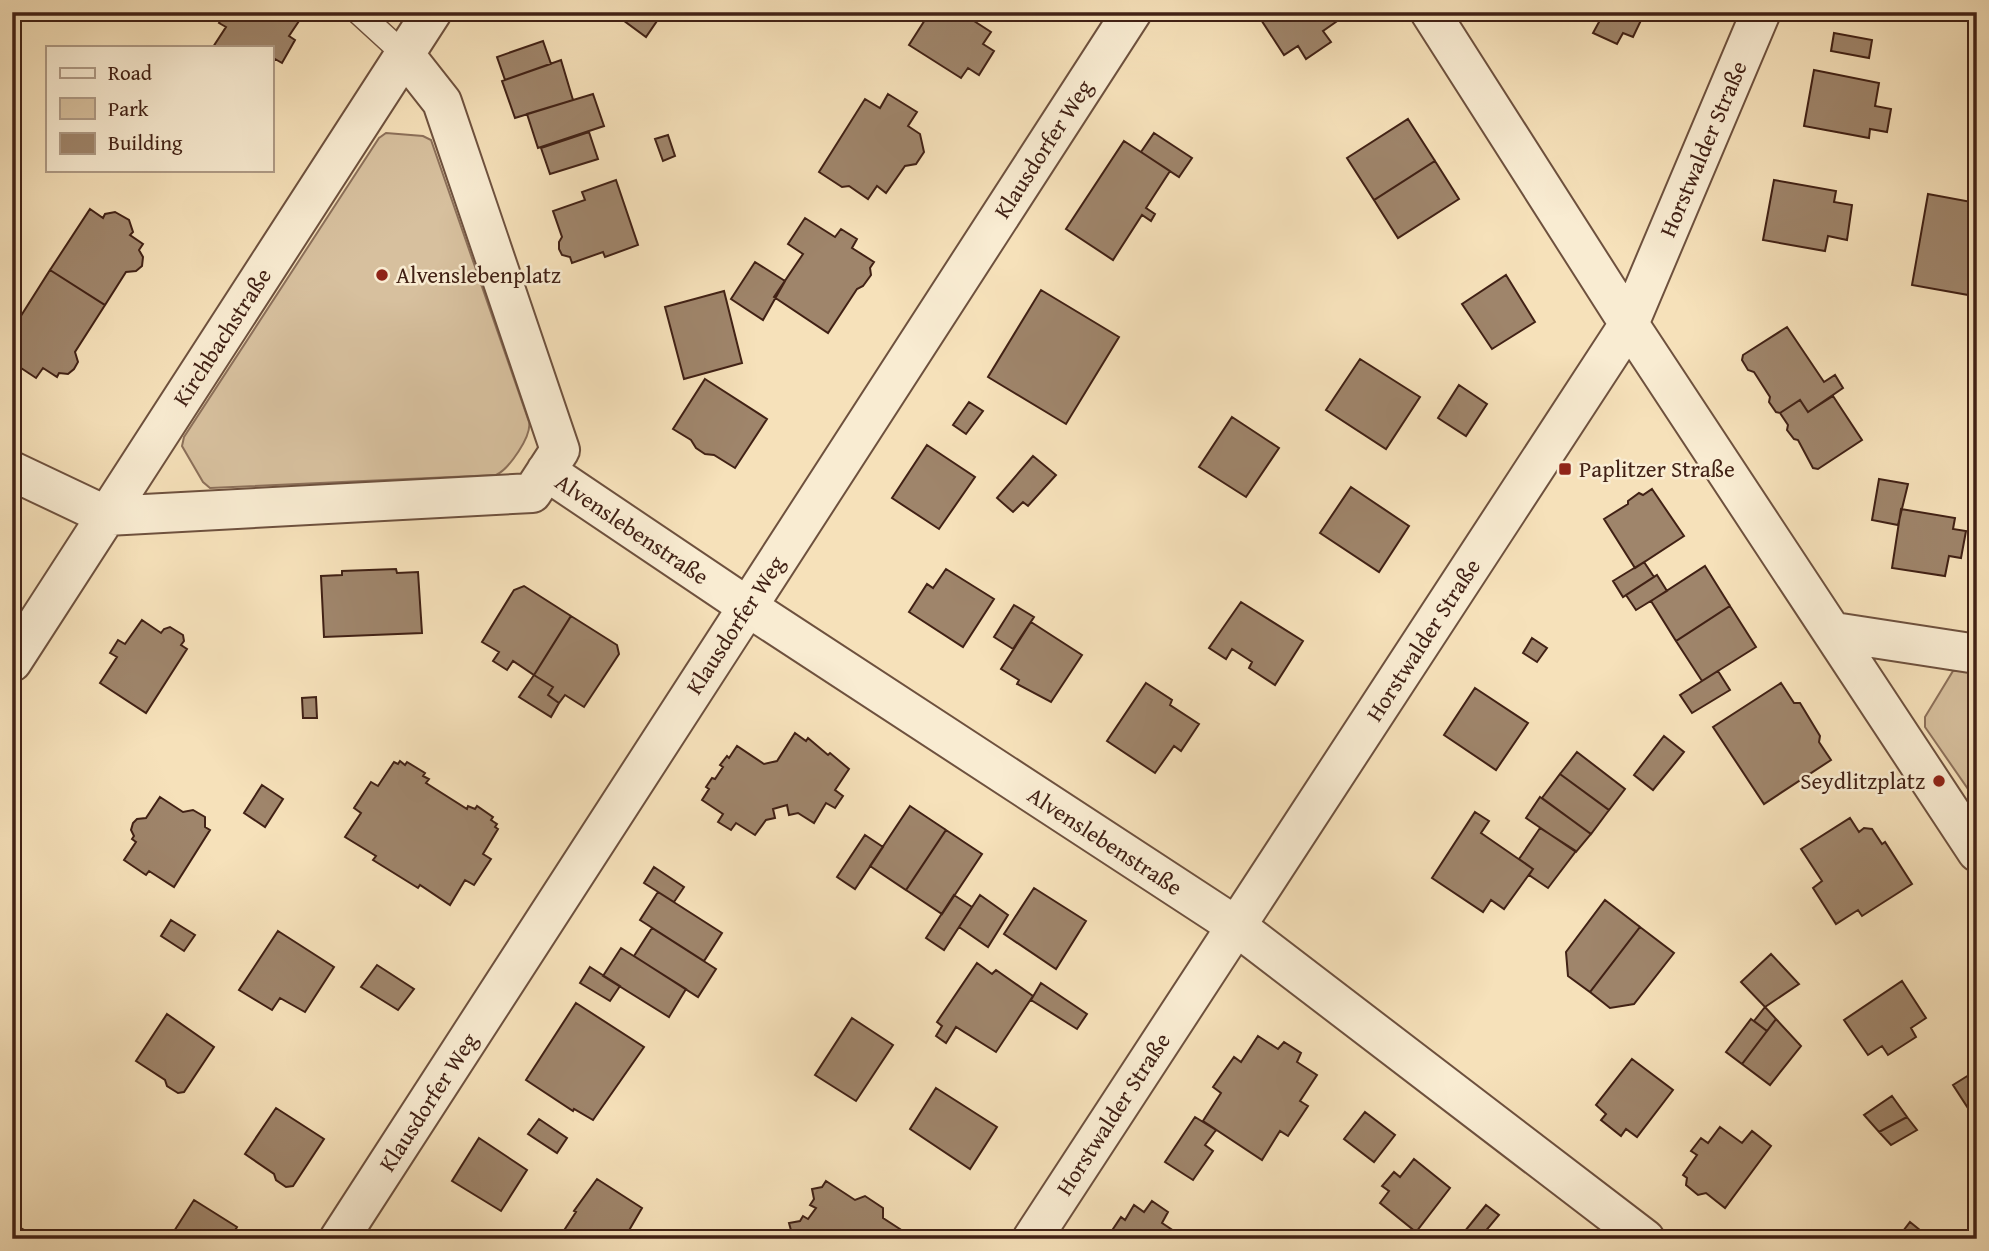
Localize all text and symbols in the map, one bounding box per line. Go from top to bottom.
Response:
legend [46,46,273,172]
street label: Horstwalder Straße [1651,56,1755,242]
text: Road [108,57,153,88]
street label: Klausdorfer Weg [985,72,1100,225]
text: Park [108,93,149,124]
text: Building [108,127,183,158]
place label: Alvenslebenplatz [396,258,561,291]
street label: Kirchbachstraße [164,261,279,412]
marker: Alvenslebenplatz [374,267,390,283]
place label: Paplitzer Straße [1579,452,1735,485]
marker: Paplitzer Straße [1557,461,1573,477]
street label: Alvenslebenstraße [549,465,716,592]
street label: Klausdorfer Weg [677,548,792,701]
street label: Horstwalder Straße [1357,552,1488,728]
place label: Seydlitzplatz [1800,764,1925,797]
marker: Seydlitzplatz [1931,773,1947,789]
street label: Alvenslebenstraße [1021,778,1189,903]
street label: Klausdorfer Weg [370,1025,485,1178]
street label: Horstwalder Straße [1047,1026,1178,1202]

